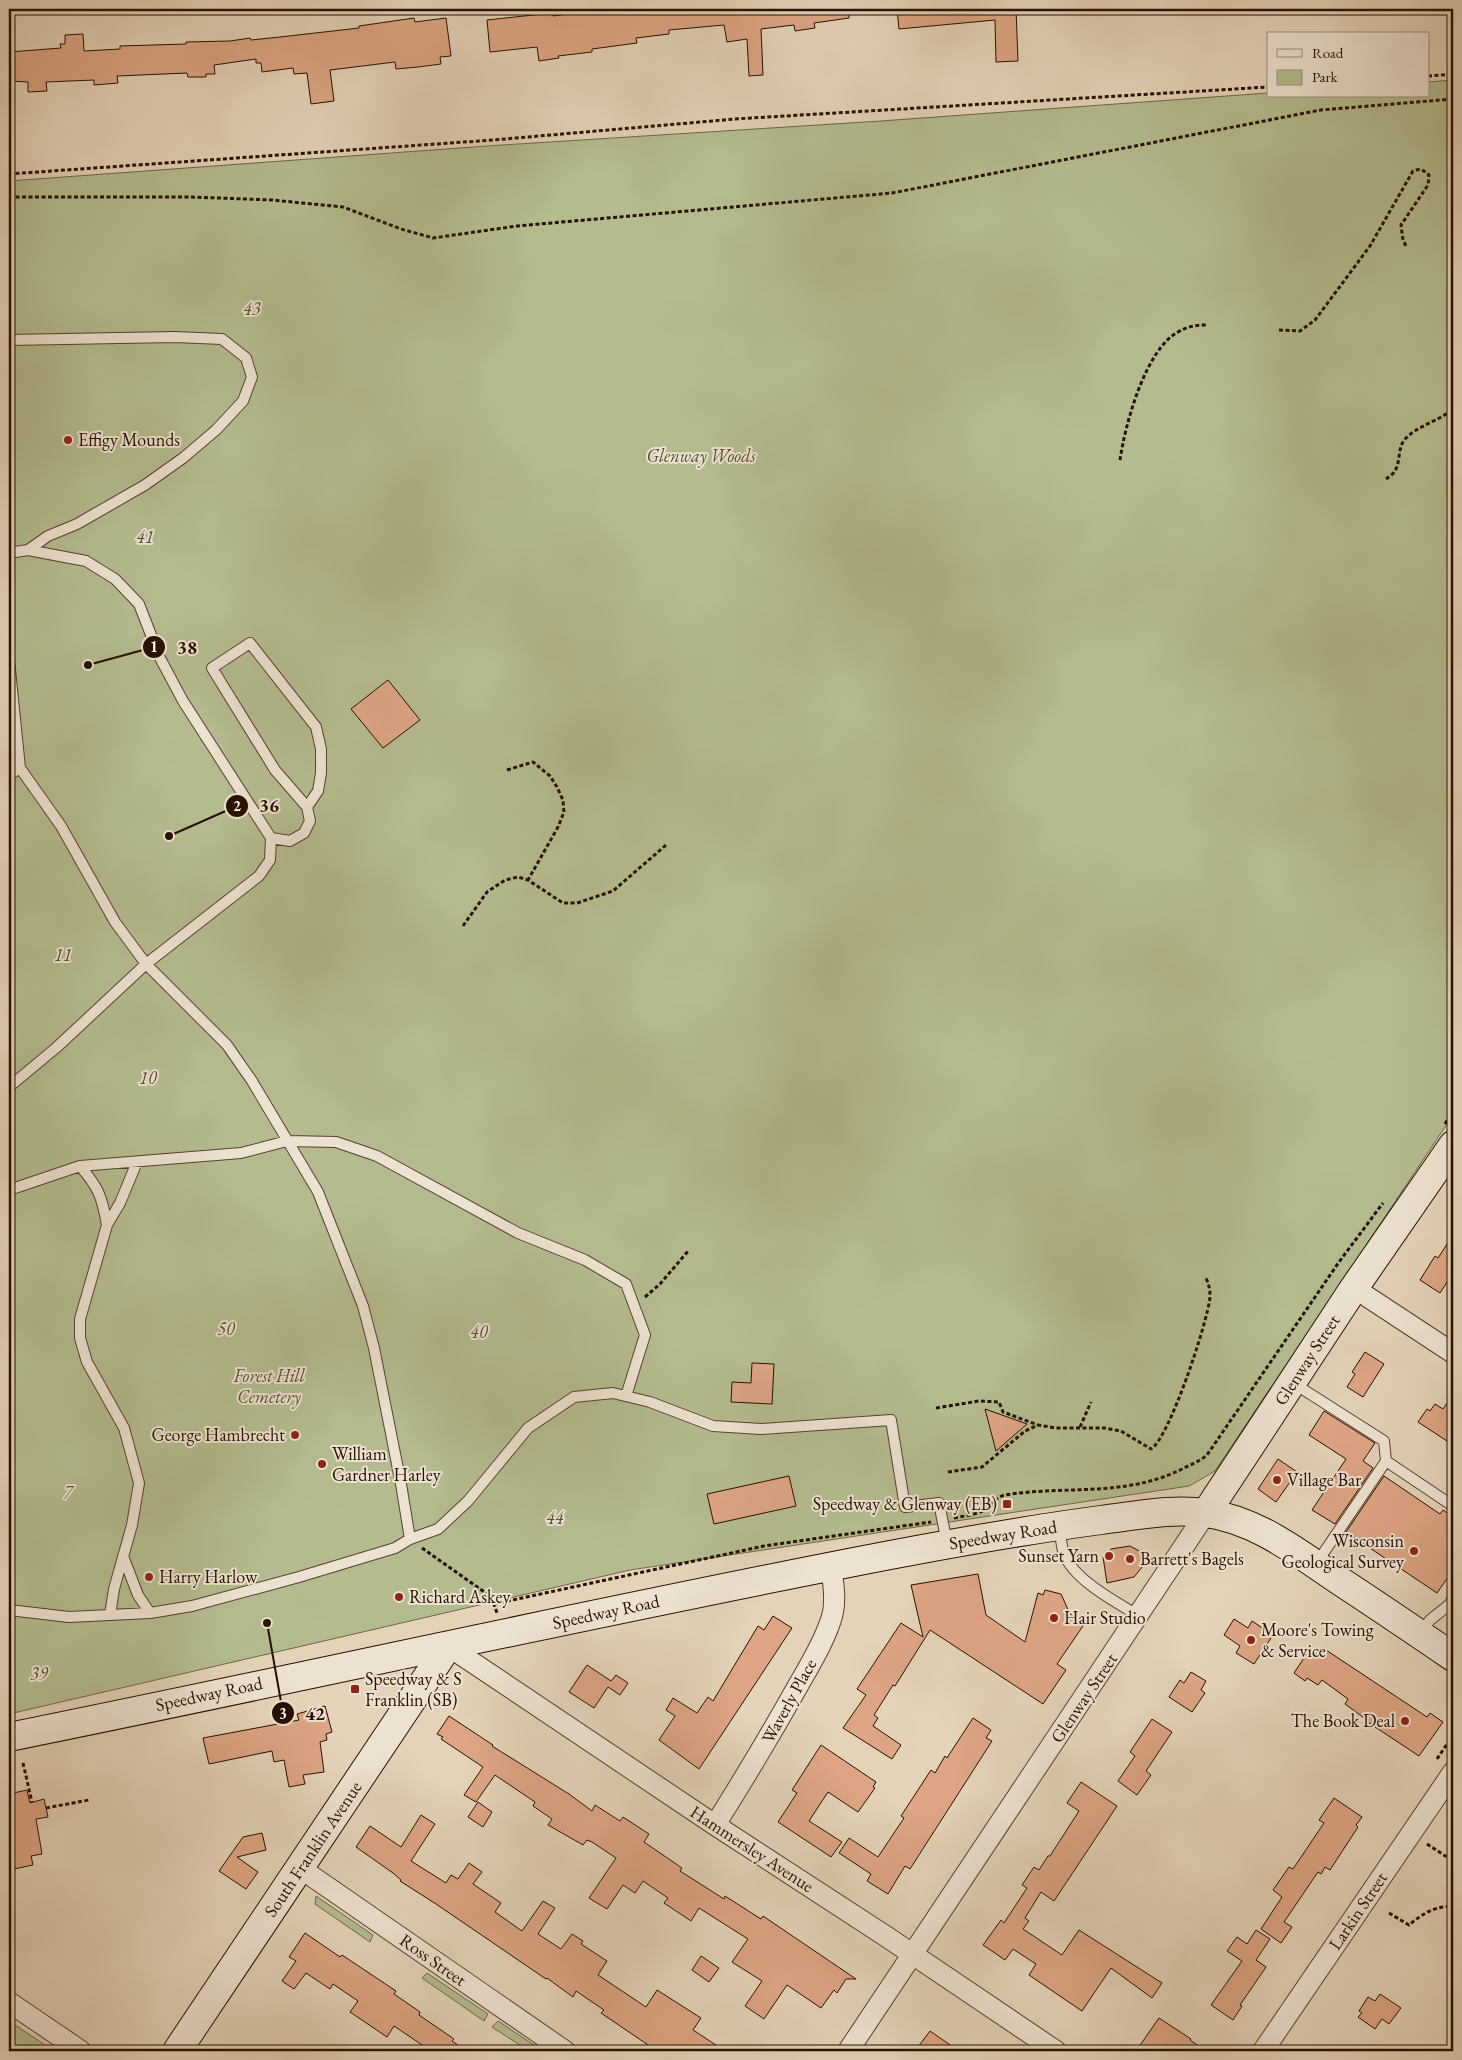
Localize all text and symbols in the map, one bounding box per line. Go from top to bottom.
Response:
legend [1267,32,1430,98]
text: Road [1312,43,1344,62]
text: Park [1312,67,1339,86]
park label: 43 [243,297,261,320]
place label: Effigy Mounds [78,428,180,451]
marker: Effigy Mounds [62,434,74,446]
park label: Glenway Woods [647,444,756,468]
park label: 41 [136,525,154,548]
callout: 38 [142,630,207,664]
text: 38 [177,635,197,660]
text: 1 [150,637,158,656]
callout: 36 [224,789,289,823]
text: 36 [259,793,279,818]
text: 2 [233,796,241,815]
park label: 11 [54,943,72,966]
park label: 10 [139,1066,158,1089]
street label: Glenway Street [1269,1310,1345,1409]
park label: 50 [217,1317,236,1340]
park label: 40 [470,1320,489,1343]
park label: Forest Hill Cemetery [232,1364,305,1409]
place label: George Hambrecht [152,1423,285,1446]
marker: George Hambrecht [289,1429,301,1441]
place label: William Gardner Harley [332,1442,441,1486]
marker: William Gardner Harley [316,1458,328,1470]
place label: Village Bar [1287,1468,1361,1491]
marker: Village Bar [1271,1474,1283,1486]
park label: 7 [64,1481,75,1504]
place label: Speedway & Glenway (EB) [813,1492,997,1515]
marker: Speedway & Glenway (EB) [1001,1498,1013,1510]
park label: 44 [546,1506,564,1529]
street label: Speedway Road [947,1515,1059,1554]
place label: Wisconsin Geological Survey [1282,1529,1404,1573]
place label: Sunset Yarn [1018,1544,1099,1567]
marker: Wisconsin Geological Survey [1408,1545,1420,1557]
place label: Barrett's Bagels [1140,1547,1244,1570]
marker: Sunset Yarn [1103,1550,1115,1562]
marker: Barrett's Bagels [1124,1553,1136,1565]
place label: Harry Harlow [159,1565,258,1588]
marker: Harry Harlow [143,1571,155,1583]
place label: Richard Askey [409,1585,510,1608]
street label: Speedway Road [550,1589,662,1634]
marker: Richard Askey [393,1591,405,1603]
place label: Hair Studio [1064,1606,1146,1629]
marker: Hair Studio [1048,1612,1060,1624]
place label: Moore's Towing & Service [1261,1618,1374,1662]
marker: Moore's Towing & Service [1245,1634,1257,1646]
street label: Glenway Street [1045,1648,1122,1747]
street label: Waverly Place [756,1654,821,1747]
park label: 39 [30,1662,49,1685]
place label: Speedway & S Franklin (SB) [365,1667,462,1711]
street label: Speedway Road [153,1671,265,1716]
marker: Speedway & S Franklin (SB) [349,1683,361,1695]
callout: 42 [270,1696,335,1730]
text: 42 [305,1701,325,1726]
text: 3 [279,1704,287,1723]
place label: The Book Deal [1291,1709,1395,1732]
marker: The Book Deal [1399,1715,1411,1727]
street label: South Franklin Avenue [259,1776,367,1921]
street label: Hammersley Avenue [686,1800,819,1897]
street label: Larkin Street [1323,1867,1392,1954]
street label: Ross Street [395,1928,472,1991]

